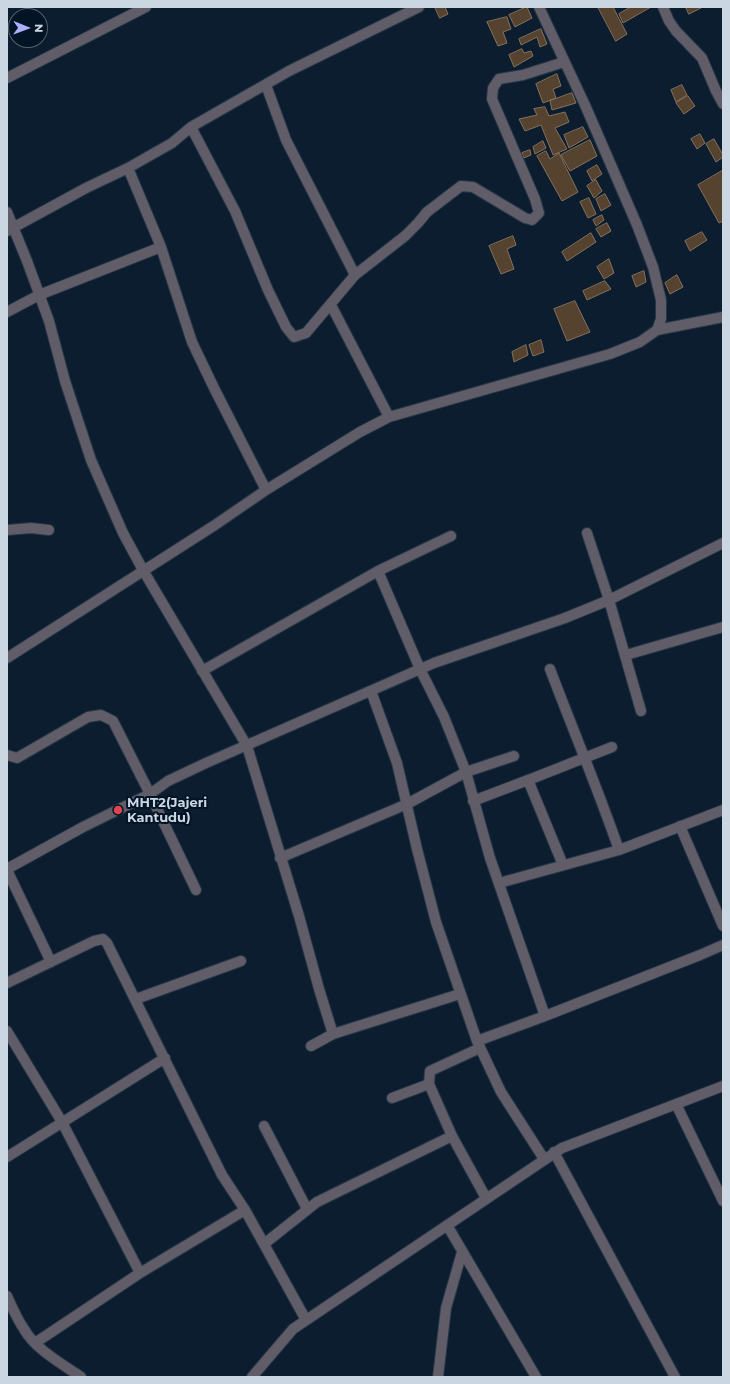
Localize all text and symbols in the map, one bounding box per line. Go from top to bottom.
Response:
north arrow [8,8,48,48]
text: N [32,24,46,33]
place label: MHT2(Jajeri Kantudu) [127,795,207,826]
marker: MHT2(Jajeri Kantudu) [112,804,124,816]

